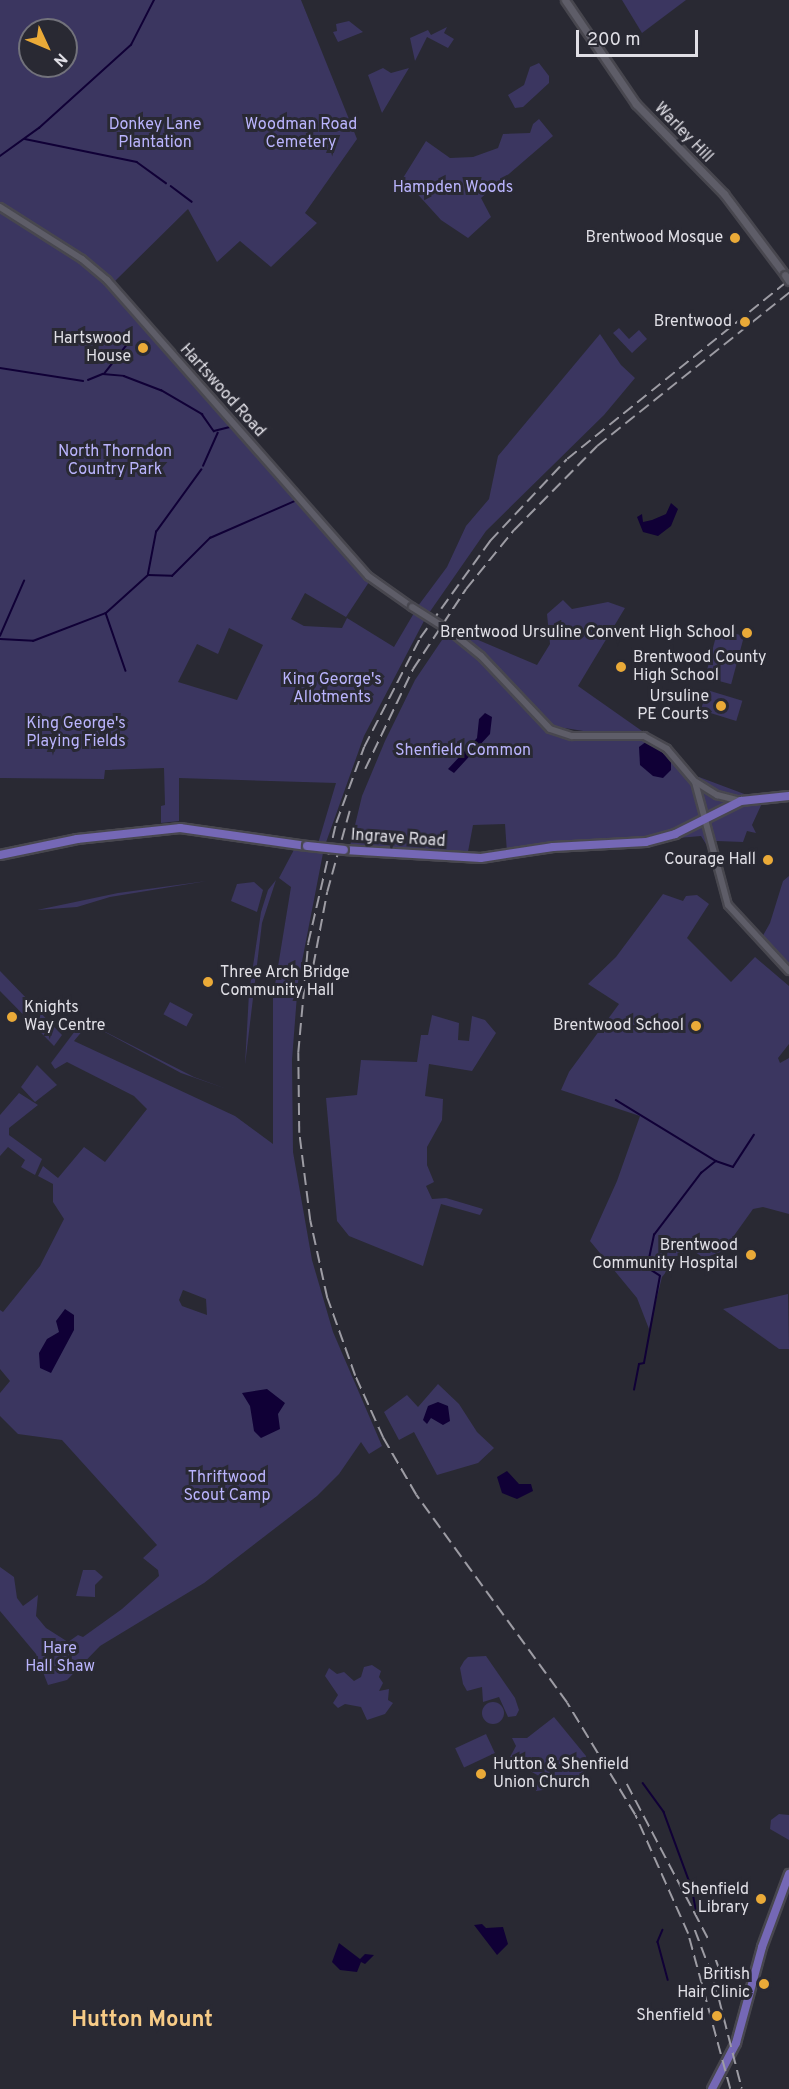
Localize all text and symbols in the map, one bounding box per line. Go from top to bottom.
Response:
north arrow [18,18,78,78]
scale bar [579,18,700,56]
text: 200 m [587,29,640,52]
text: N [48,48,71,70]
street label: Warley Hill [650,99,716,167]
park label: Donkey Lane Plantation [109,115,201,153]
park label: Woodman Road Cemetery [245,115,357,153]
park label: Hampden Woods [393,178,513,198]
place label: Brentwood Mosque [585,228,723,248]
marker: Brentwood Mosque [728,231,742,245]
place label: Brentwood [654,312,732,332]
marker: Brentwood [736,313,754,331]
place label: Hartswood House [53,329,131,367]
marker: Hartswood House [136,341,150,355]
street label: Hartswood Road [175,341,269,441]
park label: North Thorndon Country Park [58,442,172,480]
place label: Brentwood Ursuline Convent High School [440,623,735,643]
marker: Brentwood Ursuline Convent High School [740,626,754,640]
place label: Brentwood County High School [633,648,767,686]
marker: Brentwood County High School [614,660,628,674]
park label: King George's Allotments [282,670,382,708]
place label: Ursuline PE Courts [637,687,709,725]
marker: Ursuline PE Courts [714,699,728,713]
park label: King George's Playing Fields [26,714,126,752]
park label: Shenfield Common [395,741,531,761]
street label: Ingrave Road [350,826,446,852]
place label: Courage Hall [664,850,756,870]
marker: Courage Hall [761,853,775,867]
place label: Three Arch Bridge Community Hall [220,963,350,1001]
marker: Three Arch Bridge Community Hall [201,975,215,989]
place label: Knights Way Centre [24,998,105,1036]
marker: Knights Way Centre [5,1010,19,1024]
place label: Brentwood School [553,1016,684,1036]
marker: Brentwood School [689,1019,703,1033]
place label: Brentwood Community Hospital [592,1236,738,1274]
marker: Brentwood Community Hospital [742,1246,760,1264]
park label: Thriftwood Scout Camp [184,1468,270,1506]
park label: Hare Hall Shaw [25,1639,95,1677]
place label: Hutton & Shenfield Union Church [493,1755,629,1793]
marker: Hutton & Shenfield Union Church [474,1767,488,1781]
place label: Shenfield Library [681,1880,749,1918]
marker: Shenfield Library [754,1892,768,1906]
place label: British Hair Clinic [677,1965,750,2003]
marker: British Hair Clinic [755,1975,773,1993]
place label: Shenfield [636,2006,704,2026]
marker: Shenfield [708,2007,726,2025]
district label: Hutton Mount [71,2008,213,2034]

